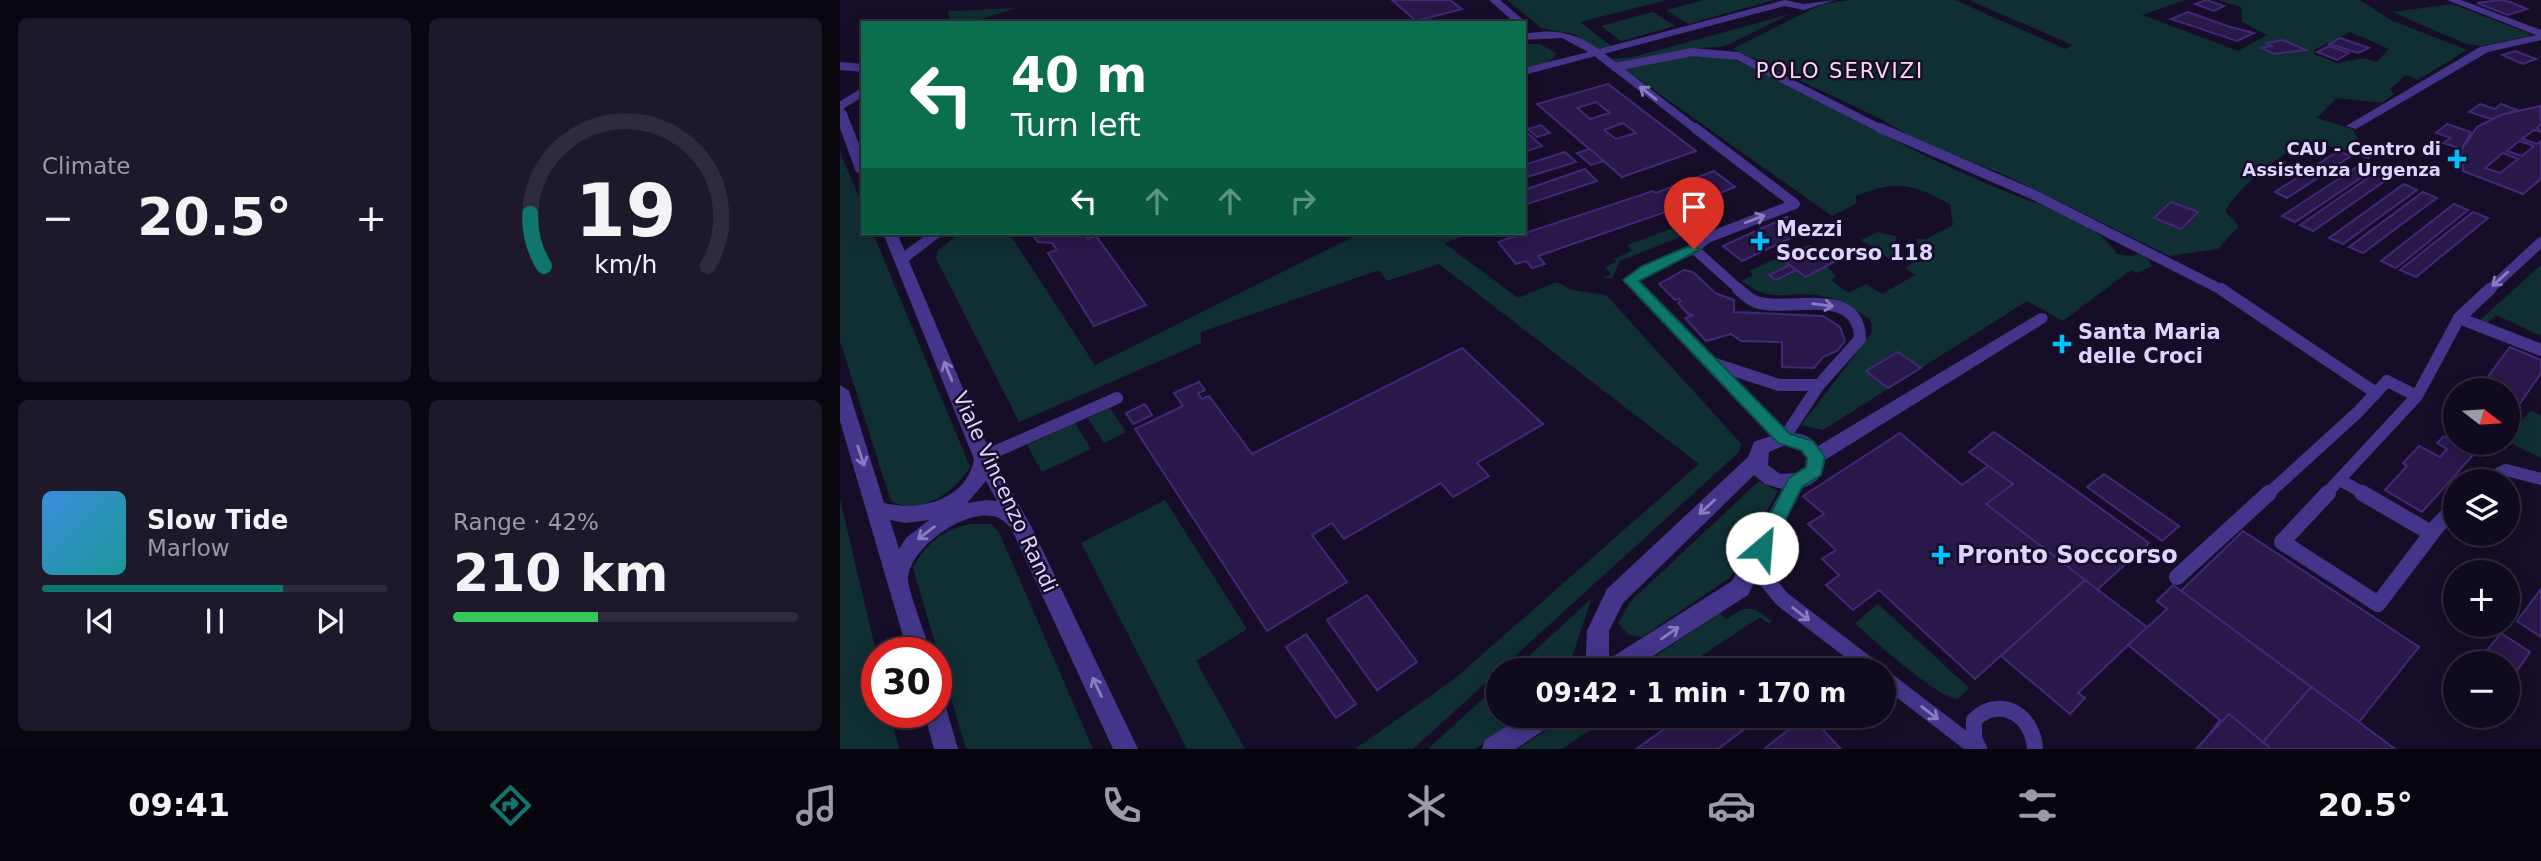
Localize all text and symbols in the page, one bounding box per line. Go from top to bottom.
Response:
text: 40 m [1011,47,1147,104]
icon: left [896,49,987,140]
district label: POLO SERVIZI [1756,59,1924,83]
one-way arrow [1639,85,1658,100]
text: Turn left [1011,106,1141,144]
place label: CAU - Centro di Assistenza Urgenza [2242,138,2441,180]
marker: CAU - Centro di Assistenza Urgenza [2447,149,2467,169]
text: Climate [42,153,131,179]
text: 19 [575,168,676,253]
pin [1664,177,1724,249]
icon: left [1065,182,1103,220]
icon: ahead [1138,182,1176,220]
icon: ahead [1211,182,1249,220]
icon: right [1284,182,1322,220]
text: 20.5° [137,187,292,247]
icon: arrive [1675,188,1713,226]
text: − [42,196,74,240]
text: + [355,196,387,240]
one-way arrow [1743,212,1765,225]
place label: Mezzi Soccorso 118 [1776,217,1933,265]
marker: Mezzi Soccorso 118 [1750,231,1770,251]
text: km/h [594,250,657,279]
one-way arrow [2491,271,2509,287]
one-way arrow [1811,299,1834,312]
place label: Santa Maria delle Croci [2078,320,2221,368]
marker: Santa Maria delle Croci [2052,334,2072,354]
one-way arrow [941,360,954,382]
north arrow [2443,378,2520,455]
map controls [2443,378,2520,728]
street label: Viale Vincenzo Randi [948,388,1062,596]
one-way arrow [855,445,868,467]
button: layers [2443,469,2520,546]
one-way arrow [1699,499,1716,516]
text: Slow Tide [147,505,288,535]
text: Range · 42% [453,509,599,535]
position arrow [1725,511,1799,585]
one-way arrow [917,525,936,540]
text: Marlow [147,535,230,561]
place label: Pronto Soccorso [1957,541,2178,569]
text: 210 km [453,543,668,603]
marker: Pronto Soccorso [1931,545,1951,565]
button: + [2443,560,2520,637]
icon: previous [81,602,119,640]
icon: pause [196,602,234,640]
icon: next [311,602,349,640]
one-way arrow [1791,606,1810,621]
one-way arrow [1660,626,1679,641]
speed limit sign: 30 [861,637,952,728]
button: − [2443,651,2520,728]
one-way arrow [1089,677,1103,698]
text: 09:42 · 1 min · 170 m [1536,678,1846,708]
one-way arrow [1920,705,1939,720]
icon: directions [486,781,535,830]
icon: music [792,781,841,830]
icon: phone [1097,781,1146,830]
icon: climate [1402,781,1451,830]
icon: car [1707,781,1756,830]
icon: filters [2013,781,2062,830]
text: 09:41 [128,786,230,824]
text: 20.5° [2318,786,2413,824]

